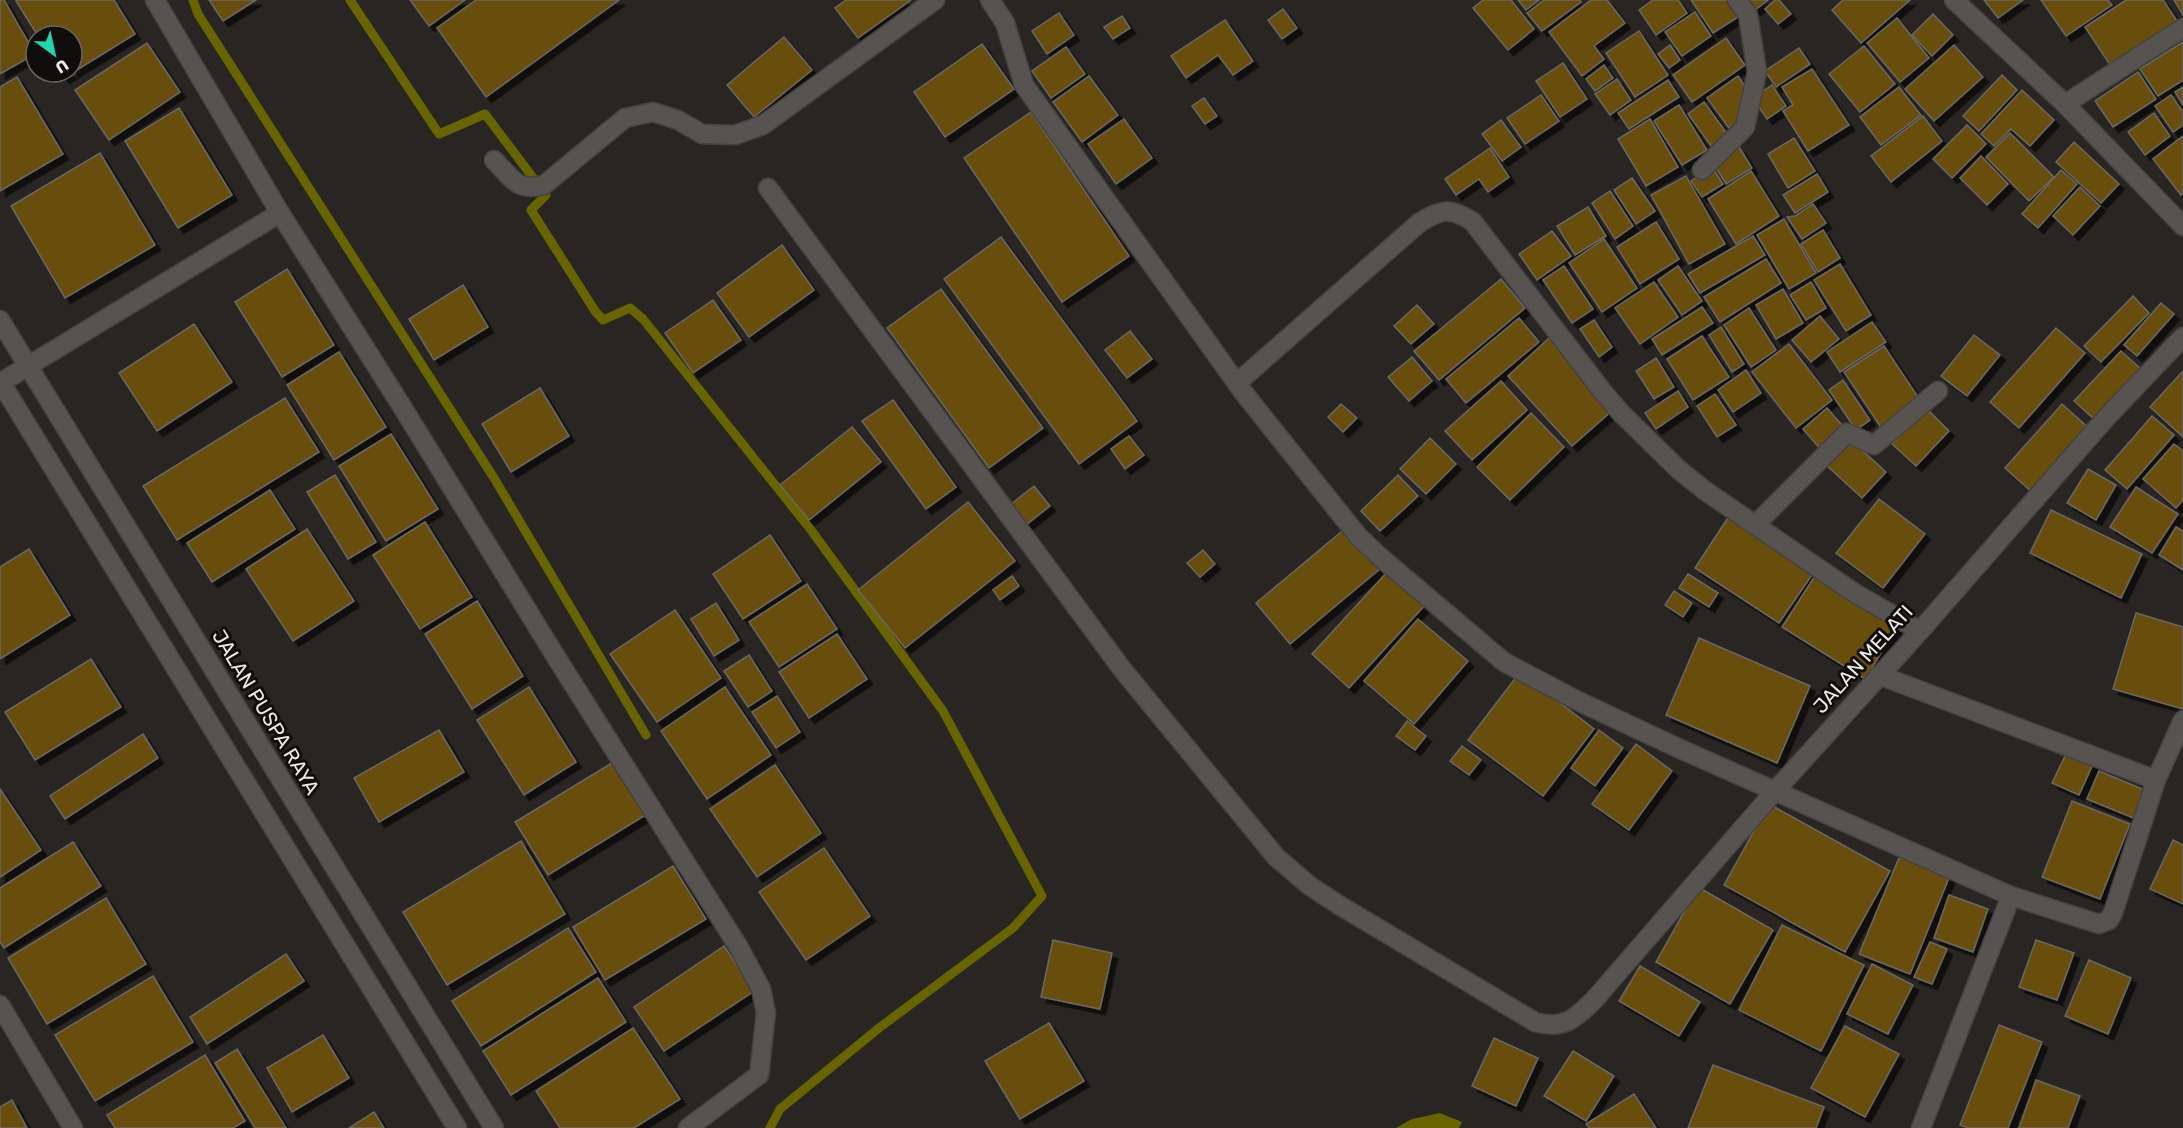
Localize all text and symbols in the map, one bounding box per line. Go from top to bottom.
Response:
north arrow [24,24,84,84]
text: U [52,55,72,77]
street label: JALAN MELATI [1808,600,1918,718]
street label: JALAN PUSPA RAYA [207,625,325,799]

